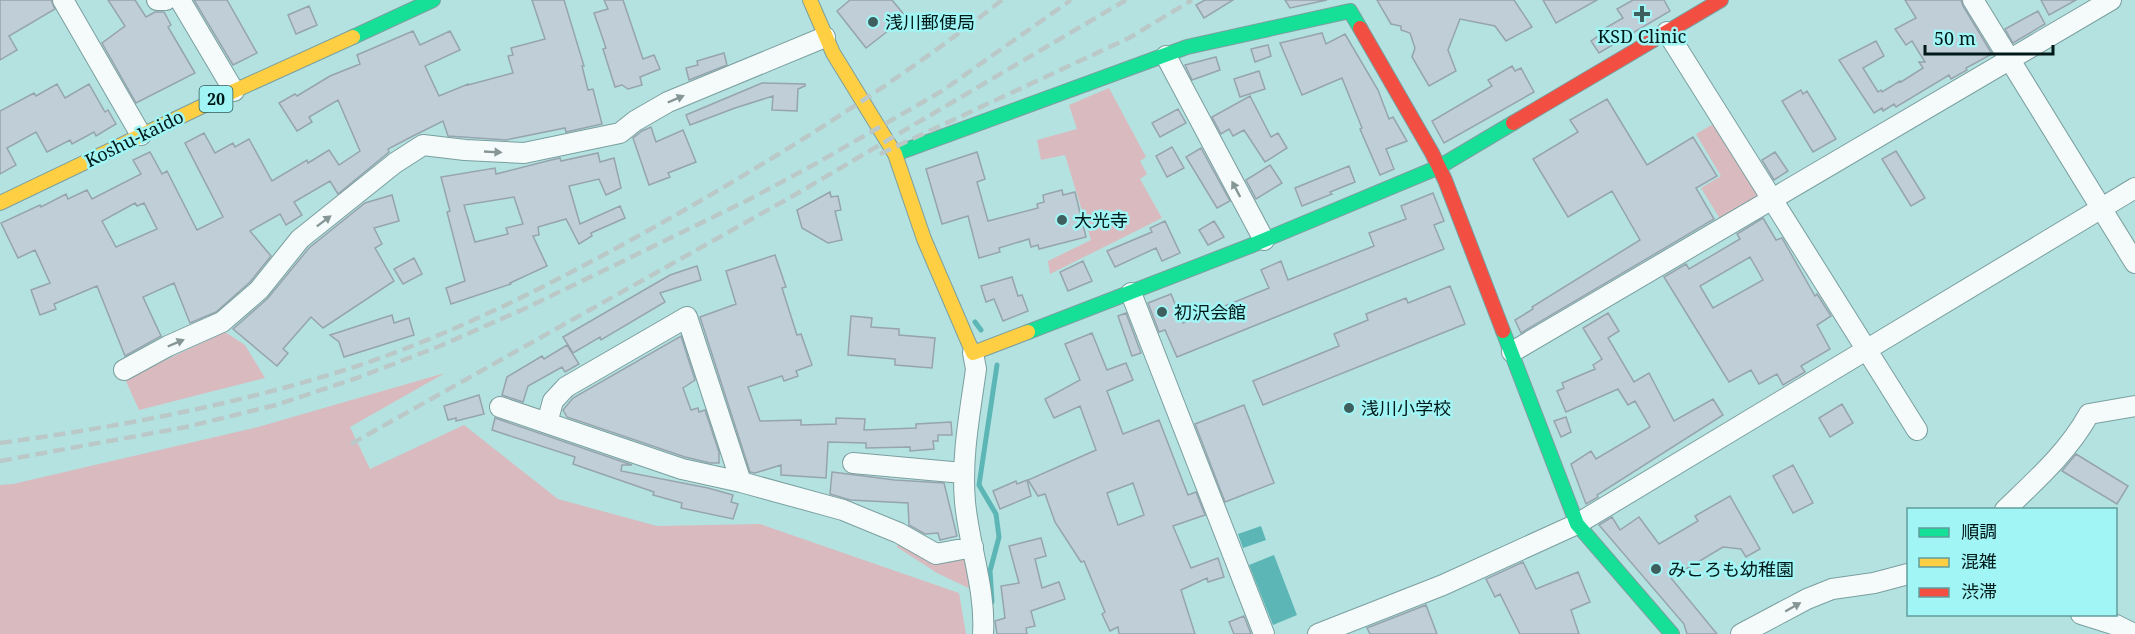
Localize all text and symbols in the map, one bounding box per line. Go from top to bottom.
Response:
marker: KSD Clinic [1633,5,1651,23]
place label: 浅川郵便局 [885,10,975,34]
marker: 浅川郵便局 [866,15,880,29]
scale bar [1925,18,2052,56]
place label: KSD Clinic [1598,24,1687,48]
text: 50 m [1934,26,1976,50]
road number: 20 [200,86,232,112]
one-way arrow [667,94,685,103]
street label: Koshu-kaido [81,104,187,172]
one-way arrow [483,147,502,156]
one-way arrow [1232,180,1241,197]
place label: 大光寺 [1074,208,1128,232]
marker: 大光寺 [1055,213,1069,227]
one-way arrow [316,215,332,228]
place label: 初沢会館 [1174,300,1246,324]
marker: 初沢会館 [1155,305,1169,319]
one-way arrow [167,338,185,348]
place label: 浅川小学校 [1361,396,1451,420]
marker: 浅川小学校 [1342,401,1356,415]
legend [1907,508,2117,616]
text: 順調 [1961,519,1997,543]
text: 混雑 [1961,549,1997,573]
place label: みころも幼稚園 [1668,557,1794,581]
marker: みころも幼稚園 [1649,562,1663,576]
text: 渋滞 [1961,579,1997,603]
one-way arrow [1785,602,1802,612]

